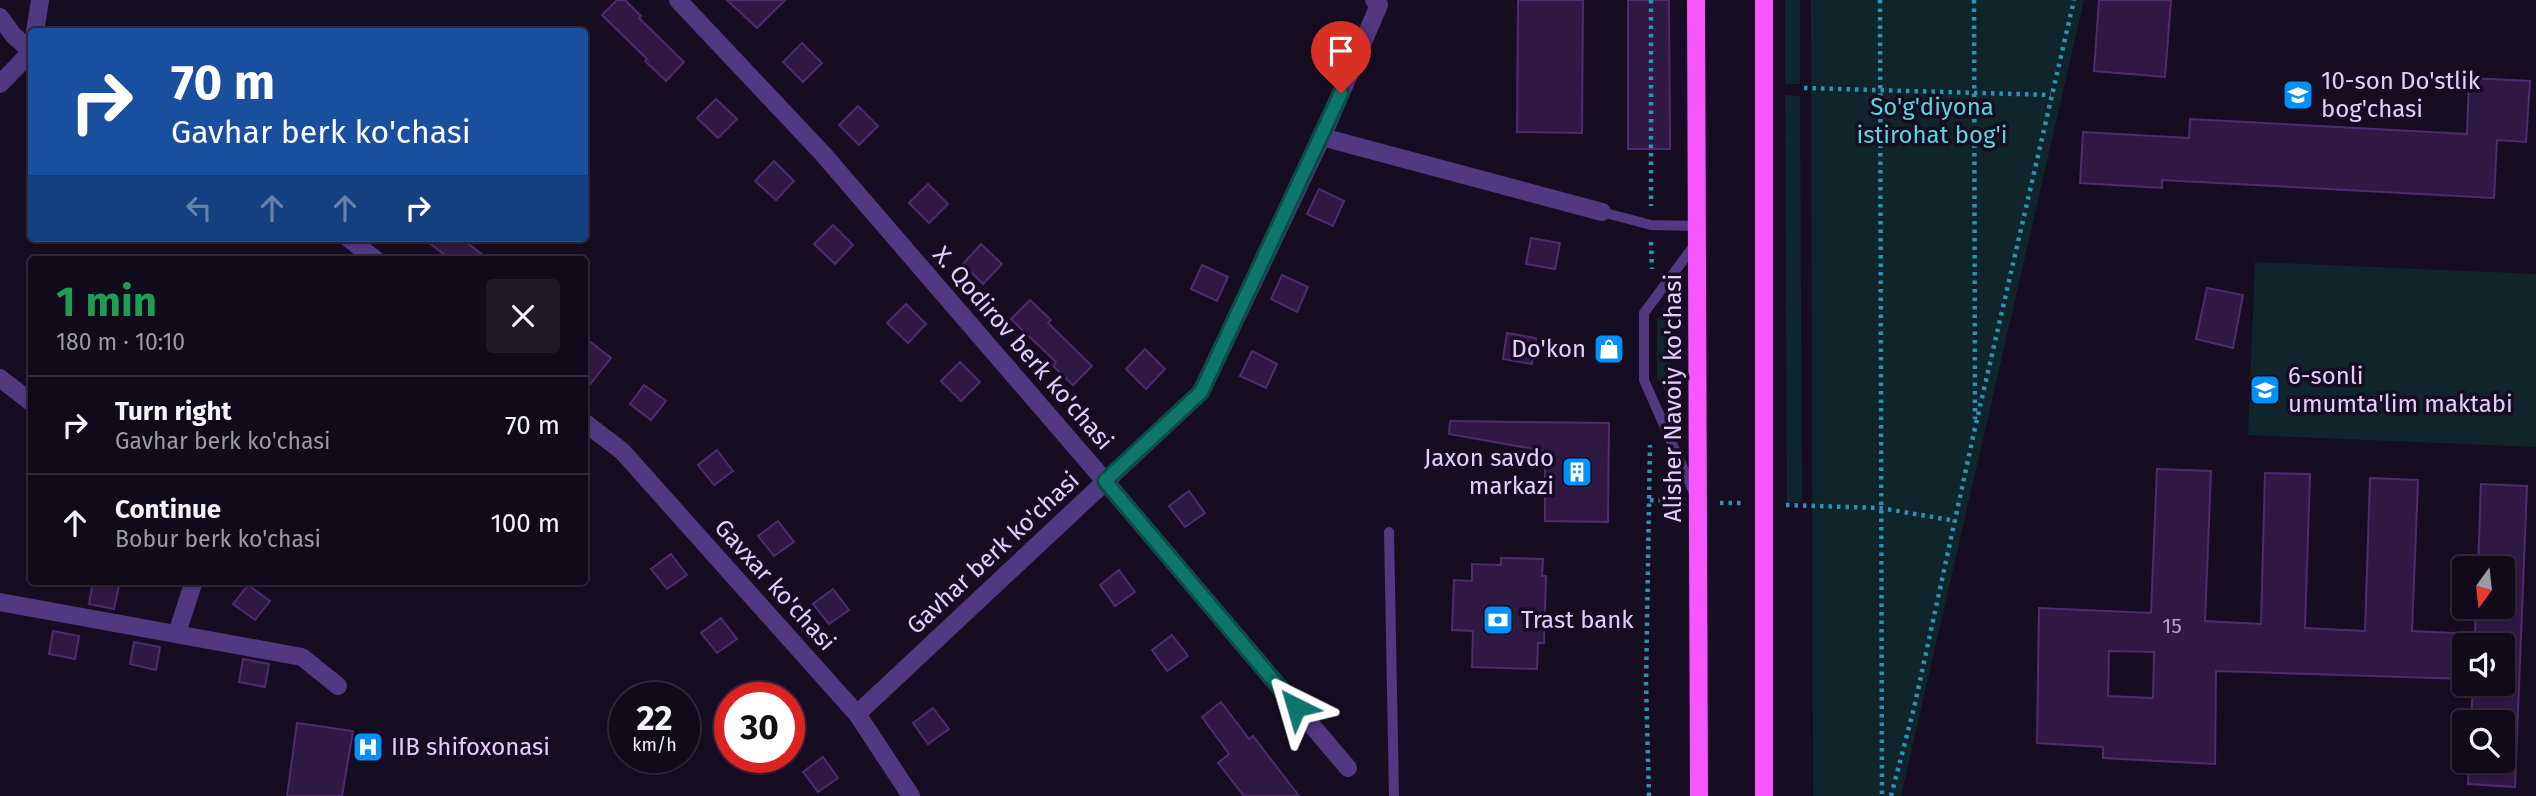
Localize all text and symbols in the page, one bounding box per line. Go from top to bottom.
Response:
pin [1311,21,1371,93]
icon: arrive [1322,32,1360,70]
text: 70 m [171,53,275,112]
icon: right [56,56,147,147]
place label: 10-son Do'stlik bog'chasi [2321,67,2481,123]
school or university icon: 10-son Do'stlik bog'chasi [2281,78,2315,112]
park label: So'g'diyona istirohat bog'i [1857,93,2007,149]
text: Gavhar berk ko'chasi [171,113,471,151]
icon: left [180,189,218,227]
icon: ahead [253,189,291,227]
icon: ahead [326,189,364,227]
icon: right [399,189,437,227]
street label: X. Qodirov berk ko'chasi [927,241,1119,455]
street label: Alisher Navoiy ko'chasi [1659,274,1687,522]
text: 1 min [56,277,157,327]
button: close [486,279,560,353]
text: 180 m · 10:10 [56,328,185,356]
shop icon: Do'kon [1592,332,1626,366]
place label: Do'kon [1511,335,1586,363]
place label: 6-sonli umumta'lim maktabi [2288,362,2513,418]
school or university icon: 6-sonli umumta'lim maktabi [2248,373,2282,407]
text: Turn right [115,396,232,427]
icon: right [56,406,94,444]
text: 70 m [505,410,560,441]
text: Gavhar berk ko'chasi [115,427,330,455]
place label: Jaxon savdo markazi [1424,444,1554,500]
building icon: Jaxon savdo markazi [1560,455,1594,489]
street label: Gavhar berk ko'chasi [901,466,1085,640]
text: Continue [115,494,221,525]
icon: ahead [56,504,94,542]
text: 100 m [491,508,560,539]
street label: Gavxar ko'chasi [709,514,841,656]
text: Bobur berk ko'chasi [115,525,321,553]
north arrow [2452,556,2515,620]
map controls [2452,556,2515,773]
bank icon: Trast bank [1481,603,1515,637]
place label: Trast bank [1521,606,1634,634]
house number: 15 [2162,613,2182,639]
button: sound [2452,633,2515,696]
position arrow [1259,670,1333,744]
speed limit sign: 30 [714,682,805,773]
text: 22 [636,697,673,739]
button: search [2452,710,2515,773]
hospital icon: IIB shifoxonasi [351,730,385,764]
place label: IIB shifoxonasi [391,733,550,761]
text: km/h [632,734,677,756]

